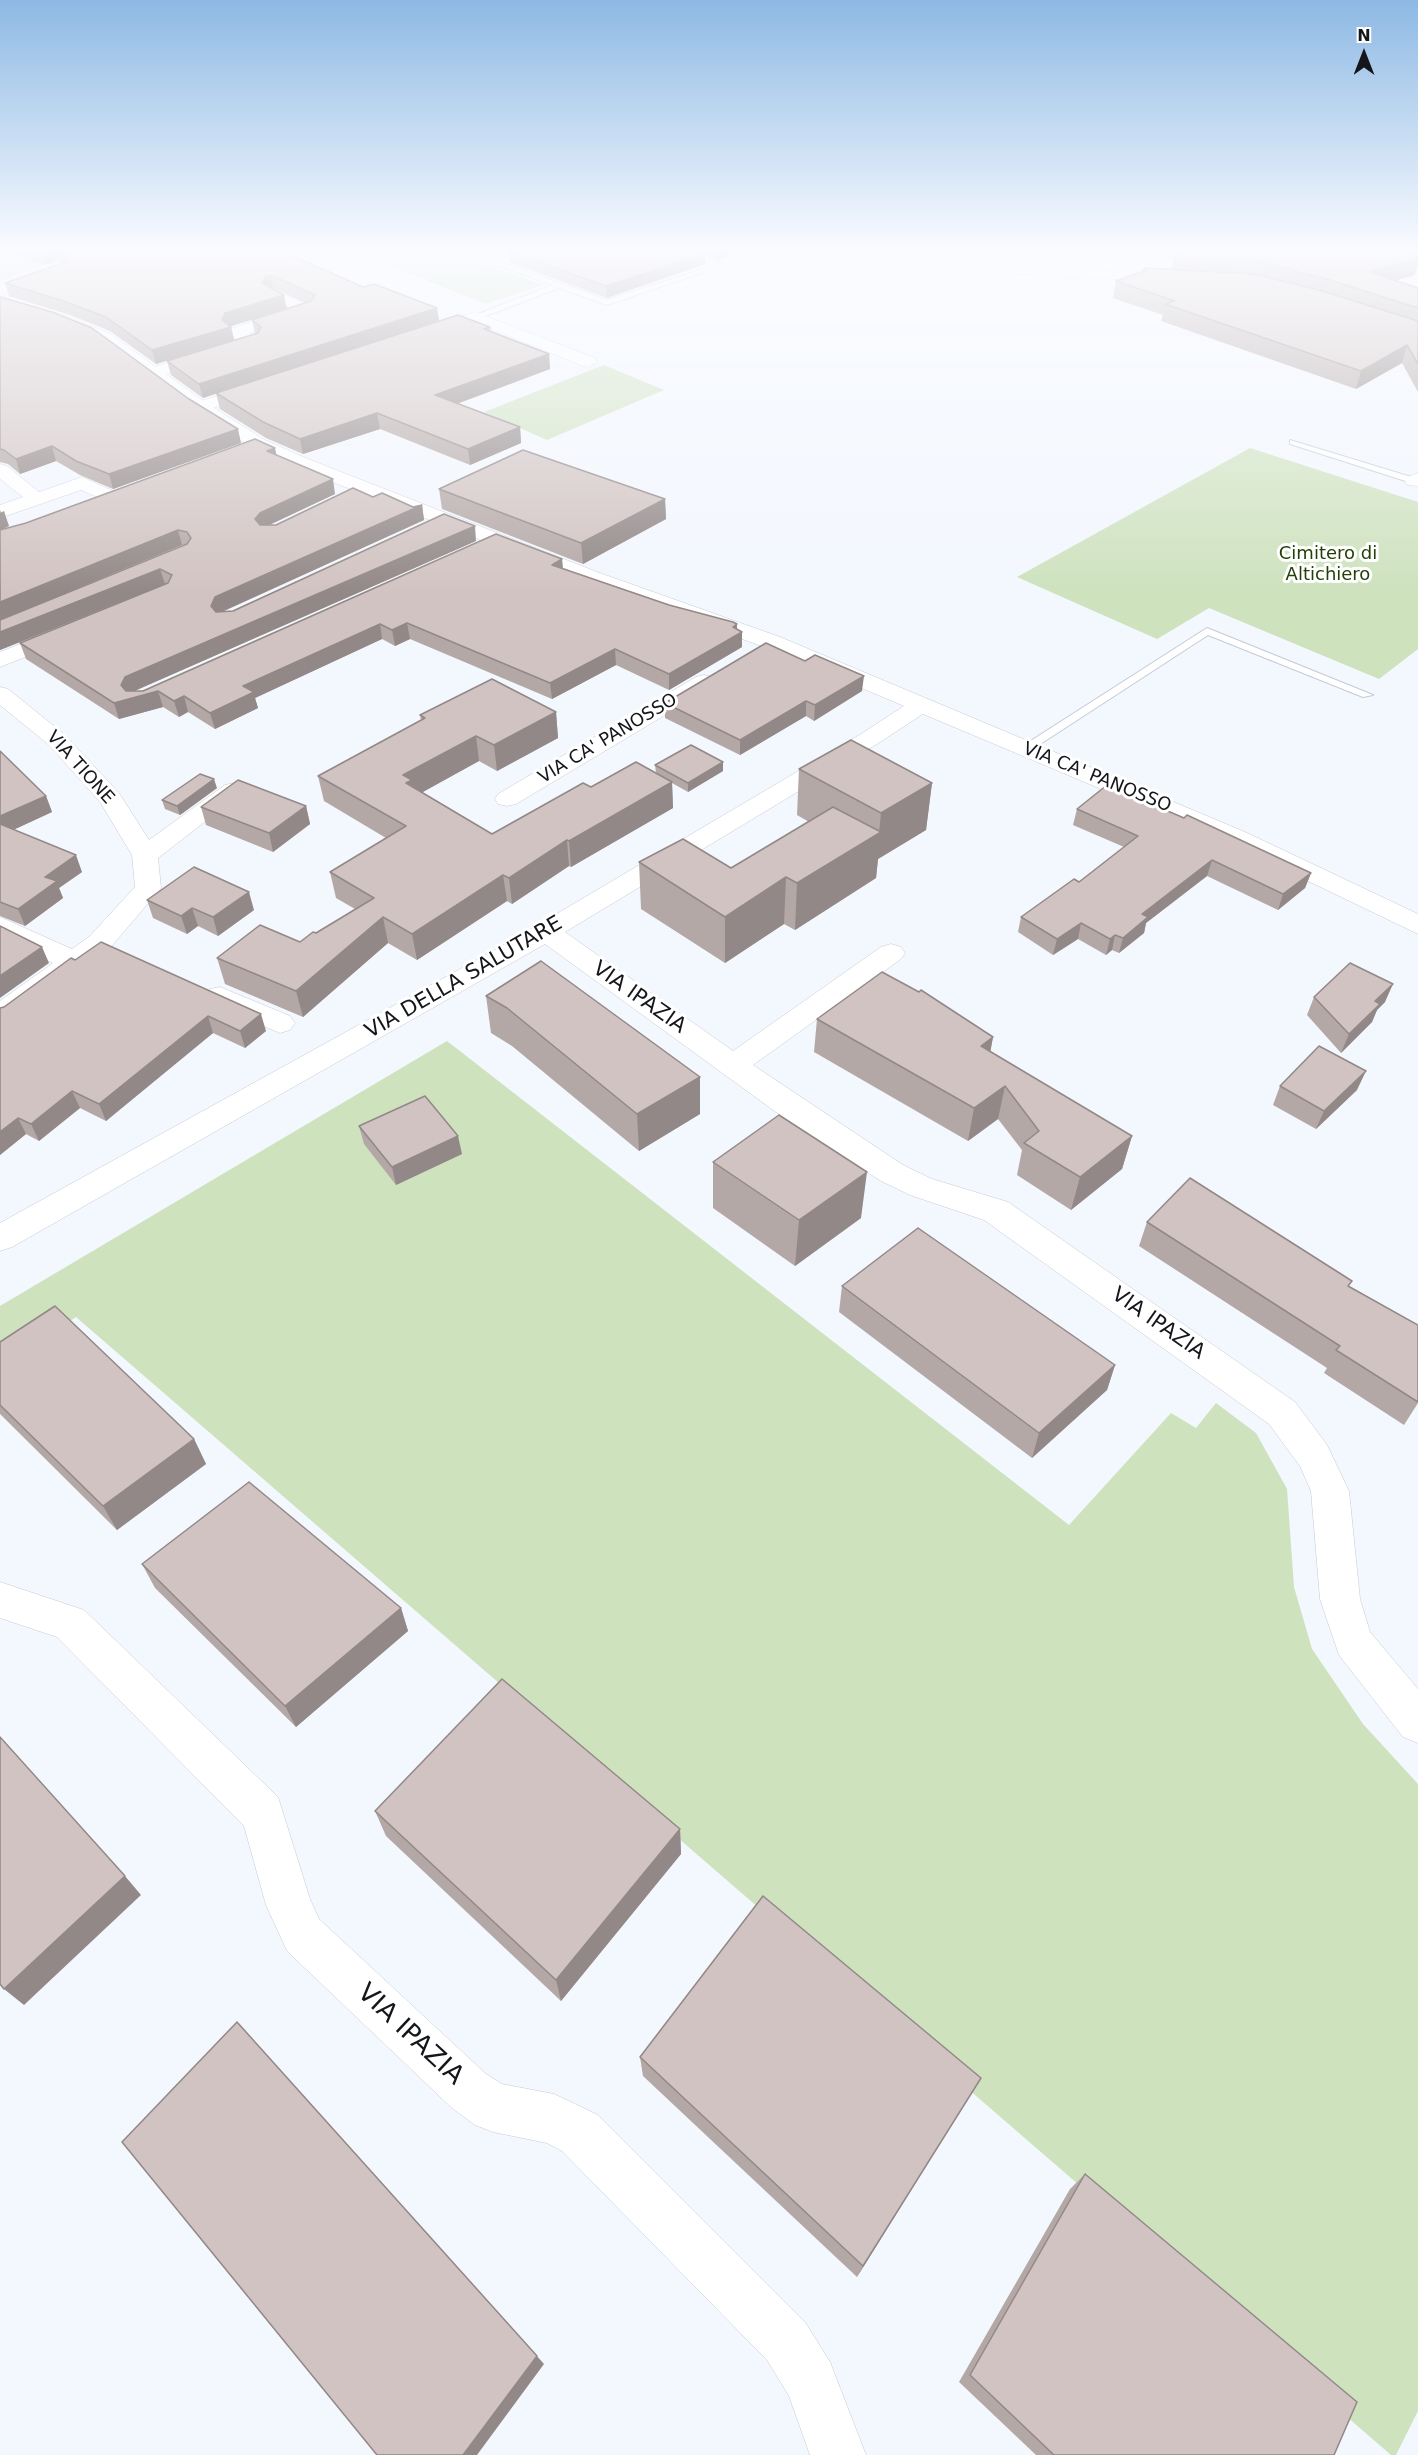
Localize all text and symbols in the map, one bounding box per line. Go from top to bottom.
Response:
north arrow [1334,24,1394,84]
text: N [1357,26,1371,45]
park label: Cimitero di Altichiero [1279,543,1377,586]
street label: VIA CA' PANOSSO [535,689,681,789]
street label: VIA TIONE [42,727,118,809]
street label: VIA CA' PANOSSO [1020,738,1174,818]
street label: VIA DELLA SALUTARE [361,911,567,1045]
street label: VIA IPAZIA [587,957,691,1039]
street label: VIA IPAZIA [1106,1283,1210,1365]
street label: VIA IPAZIA [350,1978,470,2092]

